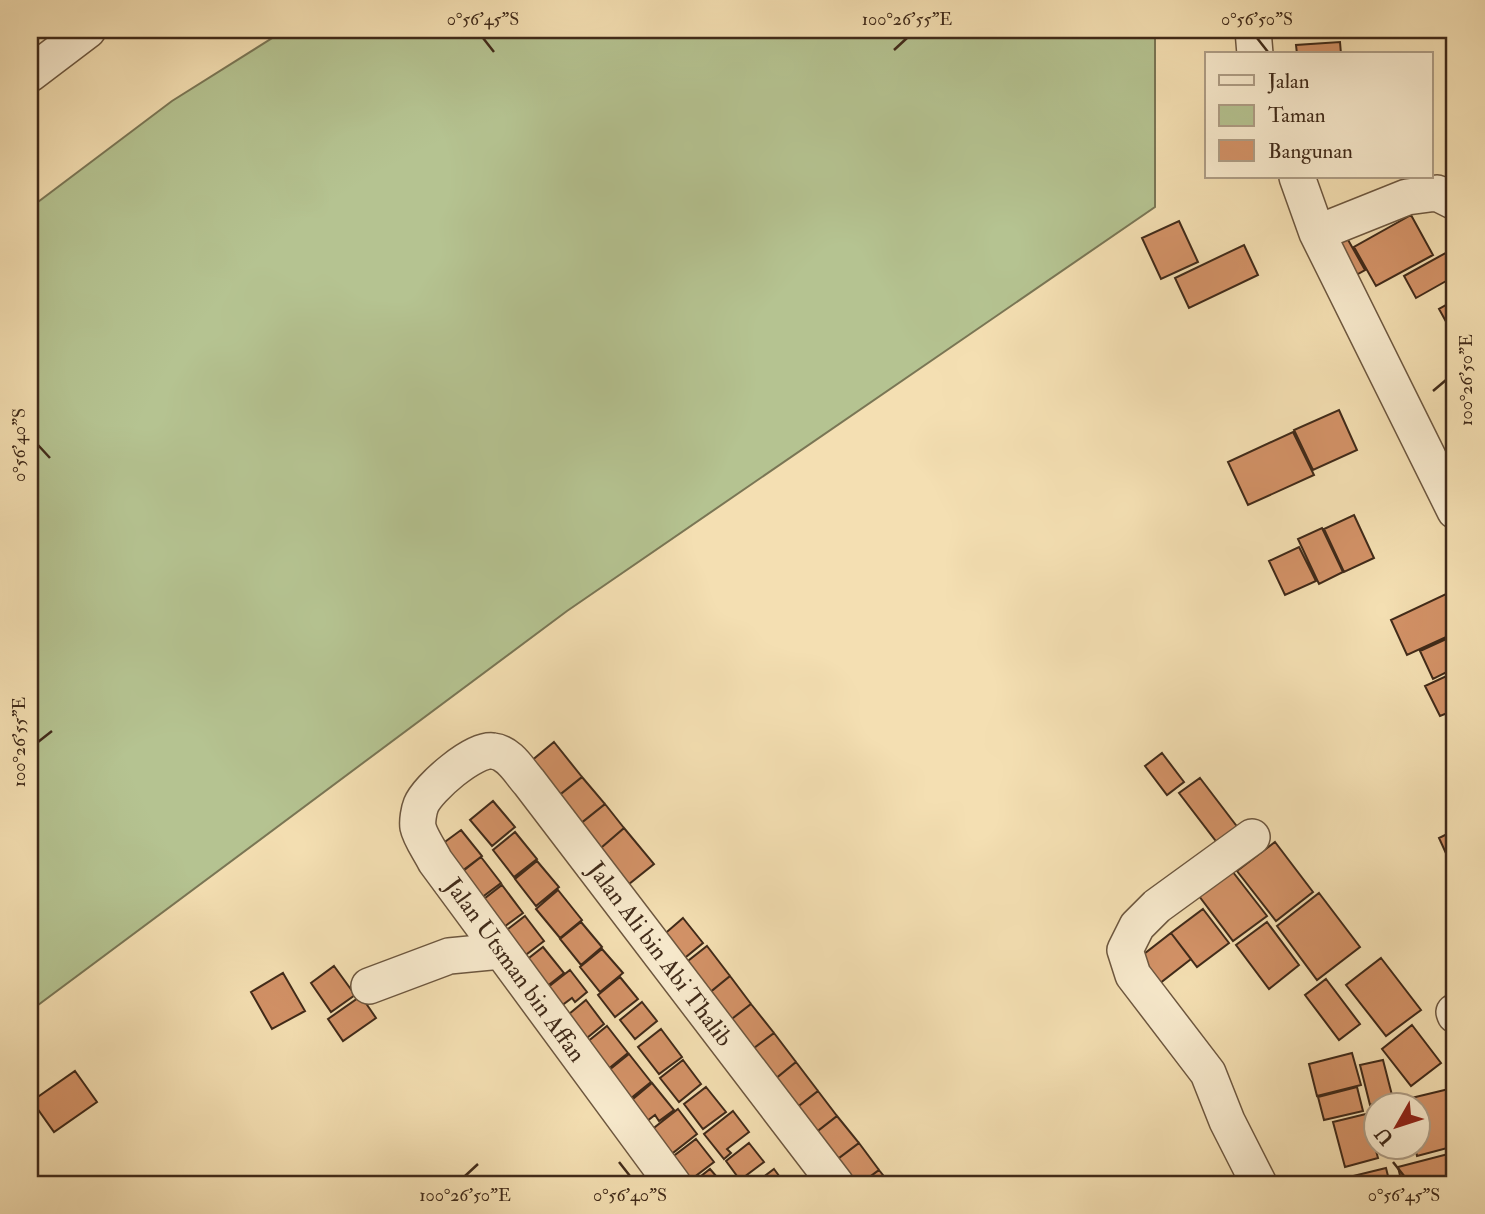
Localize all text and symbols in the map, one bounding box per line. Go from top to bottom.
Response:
text: 0°56'45"S [447,8,519,31]
text: 100°26'55"E [862,8,952,31]
text: 0°56'50"S [1221,8,1293,31]
legend [1205,52,1432,178]
text: Jalan [1267,68,1310,95]
text: Taman [1268,102,1326,129]
text: Bangunan [1268,138,1353,165]
text: 100°26'50"E [1455,334,1478,426]
text: 0°56'40"S [8,408,31,482]
text: 100°26'55"E [8,697,31,787]
street label: Jalan Ali bin Abi Thalib [580,855,740,1053]
street label: Jalan Utsman bin Affan [437,871,592,1068]
north arrow [1362,1092,1432,1162]
text: U [1370,1122,1399,1150]
text: 100°26'50"E [419,1184,511,1207]
text: 0°56'40"S [593,1184,667,1207]
text: 0°56'45"S [1368,1184,1440,1207]

